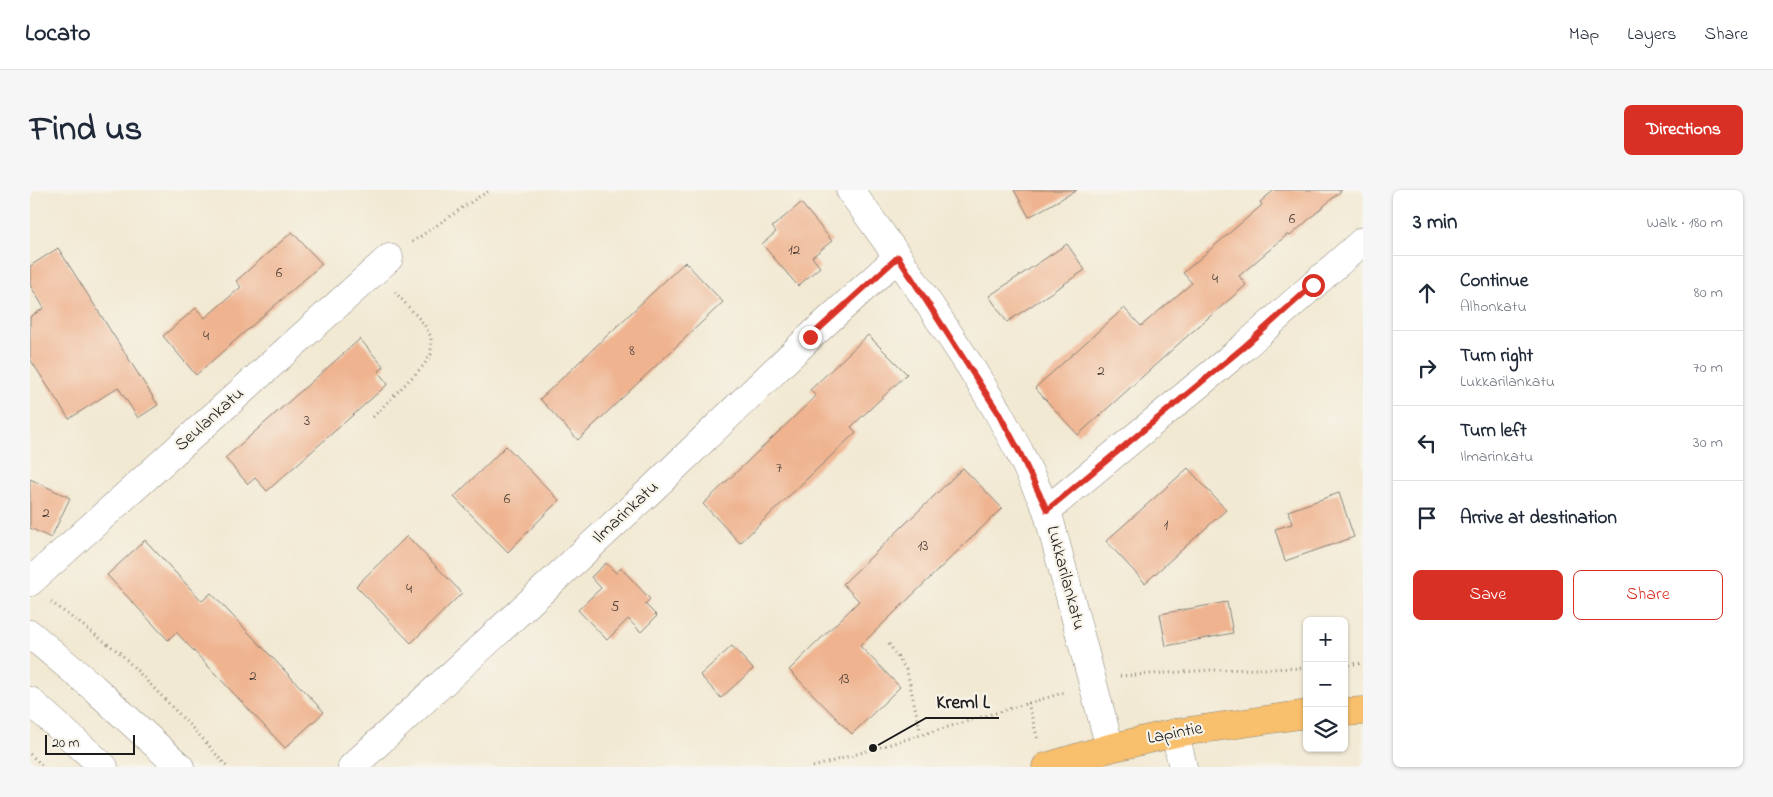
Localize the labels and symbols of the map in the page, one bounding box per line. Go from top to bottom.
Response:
house number: 6 [1289,208,1296,230]
house number: 12 [788,239,801,261]
house number: 6 [276,262,283,284]
house number: 4 [1212,268,1218,290]
route start [1302,274,1325,297]
house number: 4 [203,325,209,347]
route end [799,326,822,349]
house number: 8 [629,340,635,362]
house number: 2 [1097,360,1105,382]
street label: Seulankatu [170,382,250,458]
house number: 3 [304,410,310,432]
house number: 7 [776,457,782,479]
street label: Ilmarinkatu [587,475,665,551]
house number: 6 [504,488,511,510]
house number: 2 [42,502,50,524]
house number: 1 [1164,514,1169,536]
street label: Lukkarilankatu [1039,523,1091,633]
house number: 13 [918,535,928,557]
house number: 4 [406,578,412,600]
house number: 5 [611,596,620,618]
house number: 2 [249,665,257,687]
house number: 13 [839,668,849,690]
callout: Kreml L [926,684,999,718]
text: Kreml L [936,690,991,717]
street label: Lapintie [1145,716,1206,752]
scale bar [45,732,135,755]

